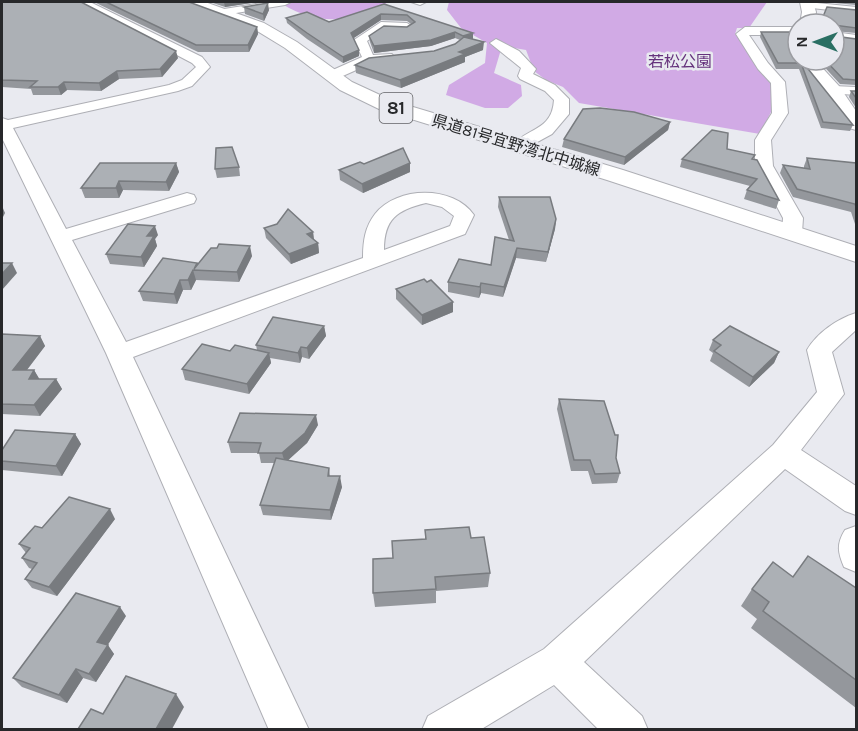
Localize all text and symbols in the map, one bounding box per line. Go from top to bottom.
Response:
north arrow [786,12,846,72]
text: N [792,36,811,48]
park label: 若松公園 [648,52,712,71]
road number: 81 [380,93,412,123]
street label: 県道81号宜野湾北中城線 [429,110,603,180]

